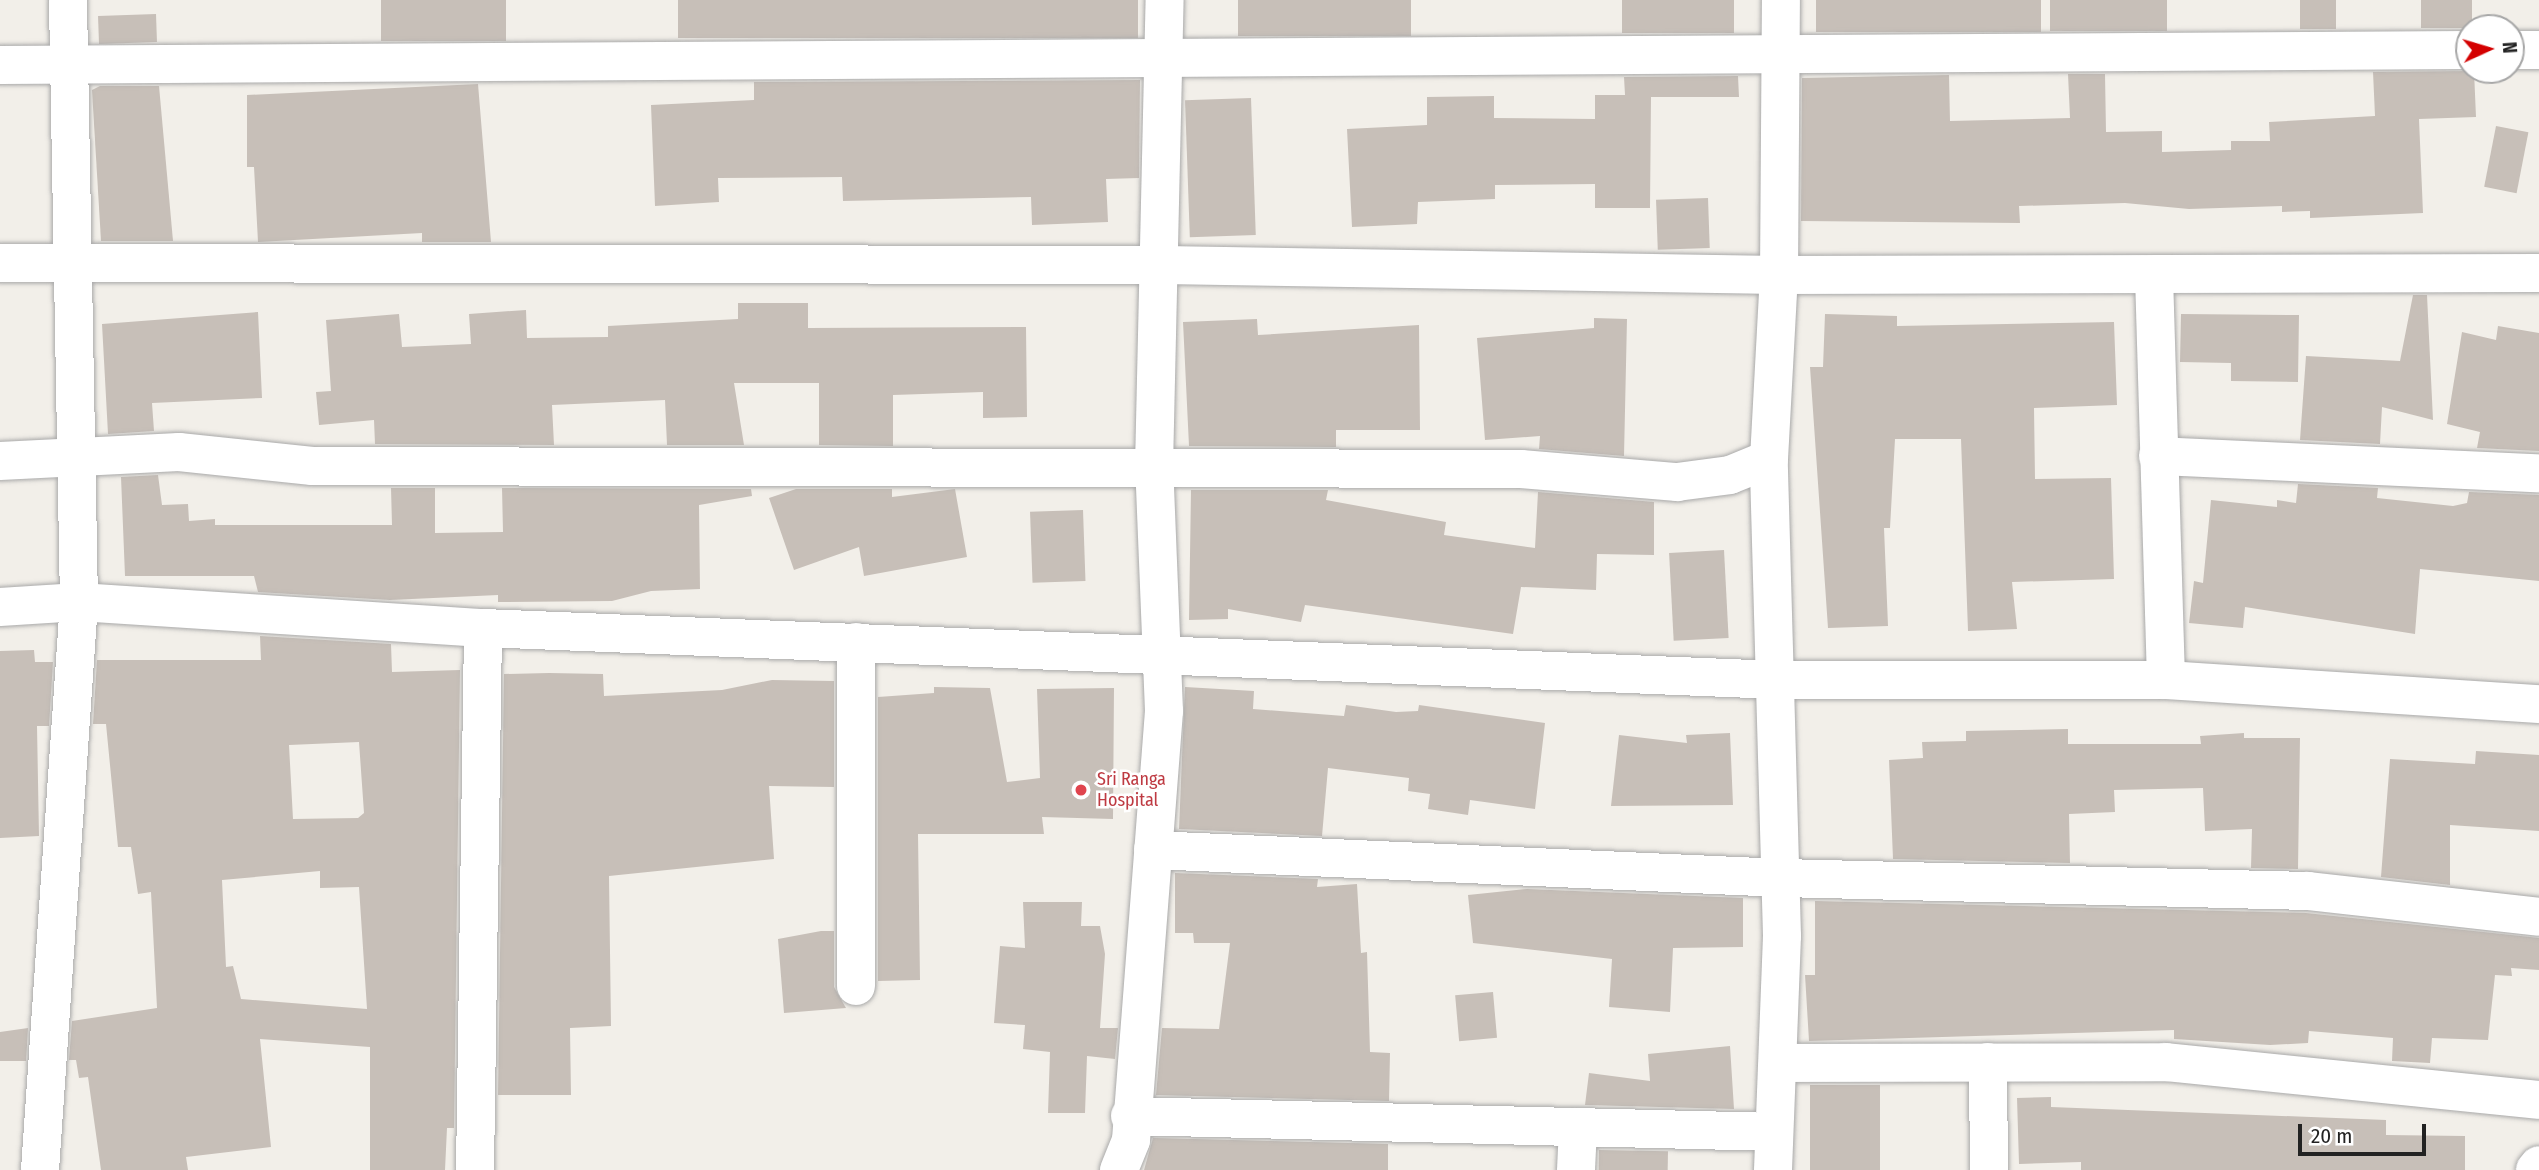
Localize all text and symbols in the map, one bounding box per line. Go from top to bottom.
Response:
north arrow [2455,14,2525,84]
text: N [2498,41,2521,54]
place label: Sri Ranga Hospital [1097,769,1166,812]
marker: Sri Ranga Hospital [1071,780,1091,800]
scale bar [2301,1110,2429,1154]
text: 20 m [2311,1123,2352,1149]

